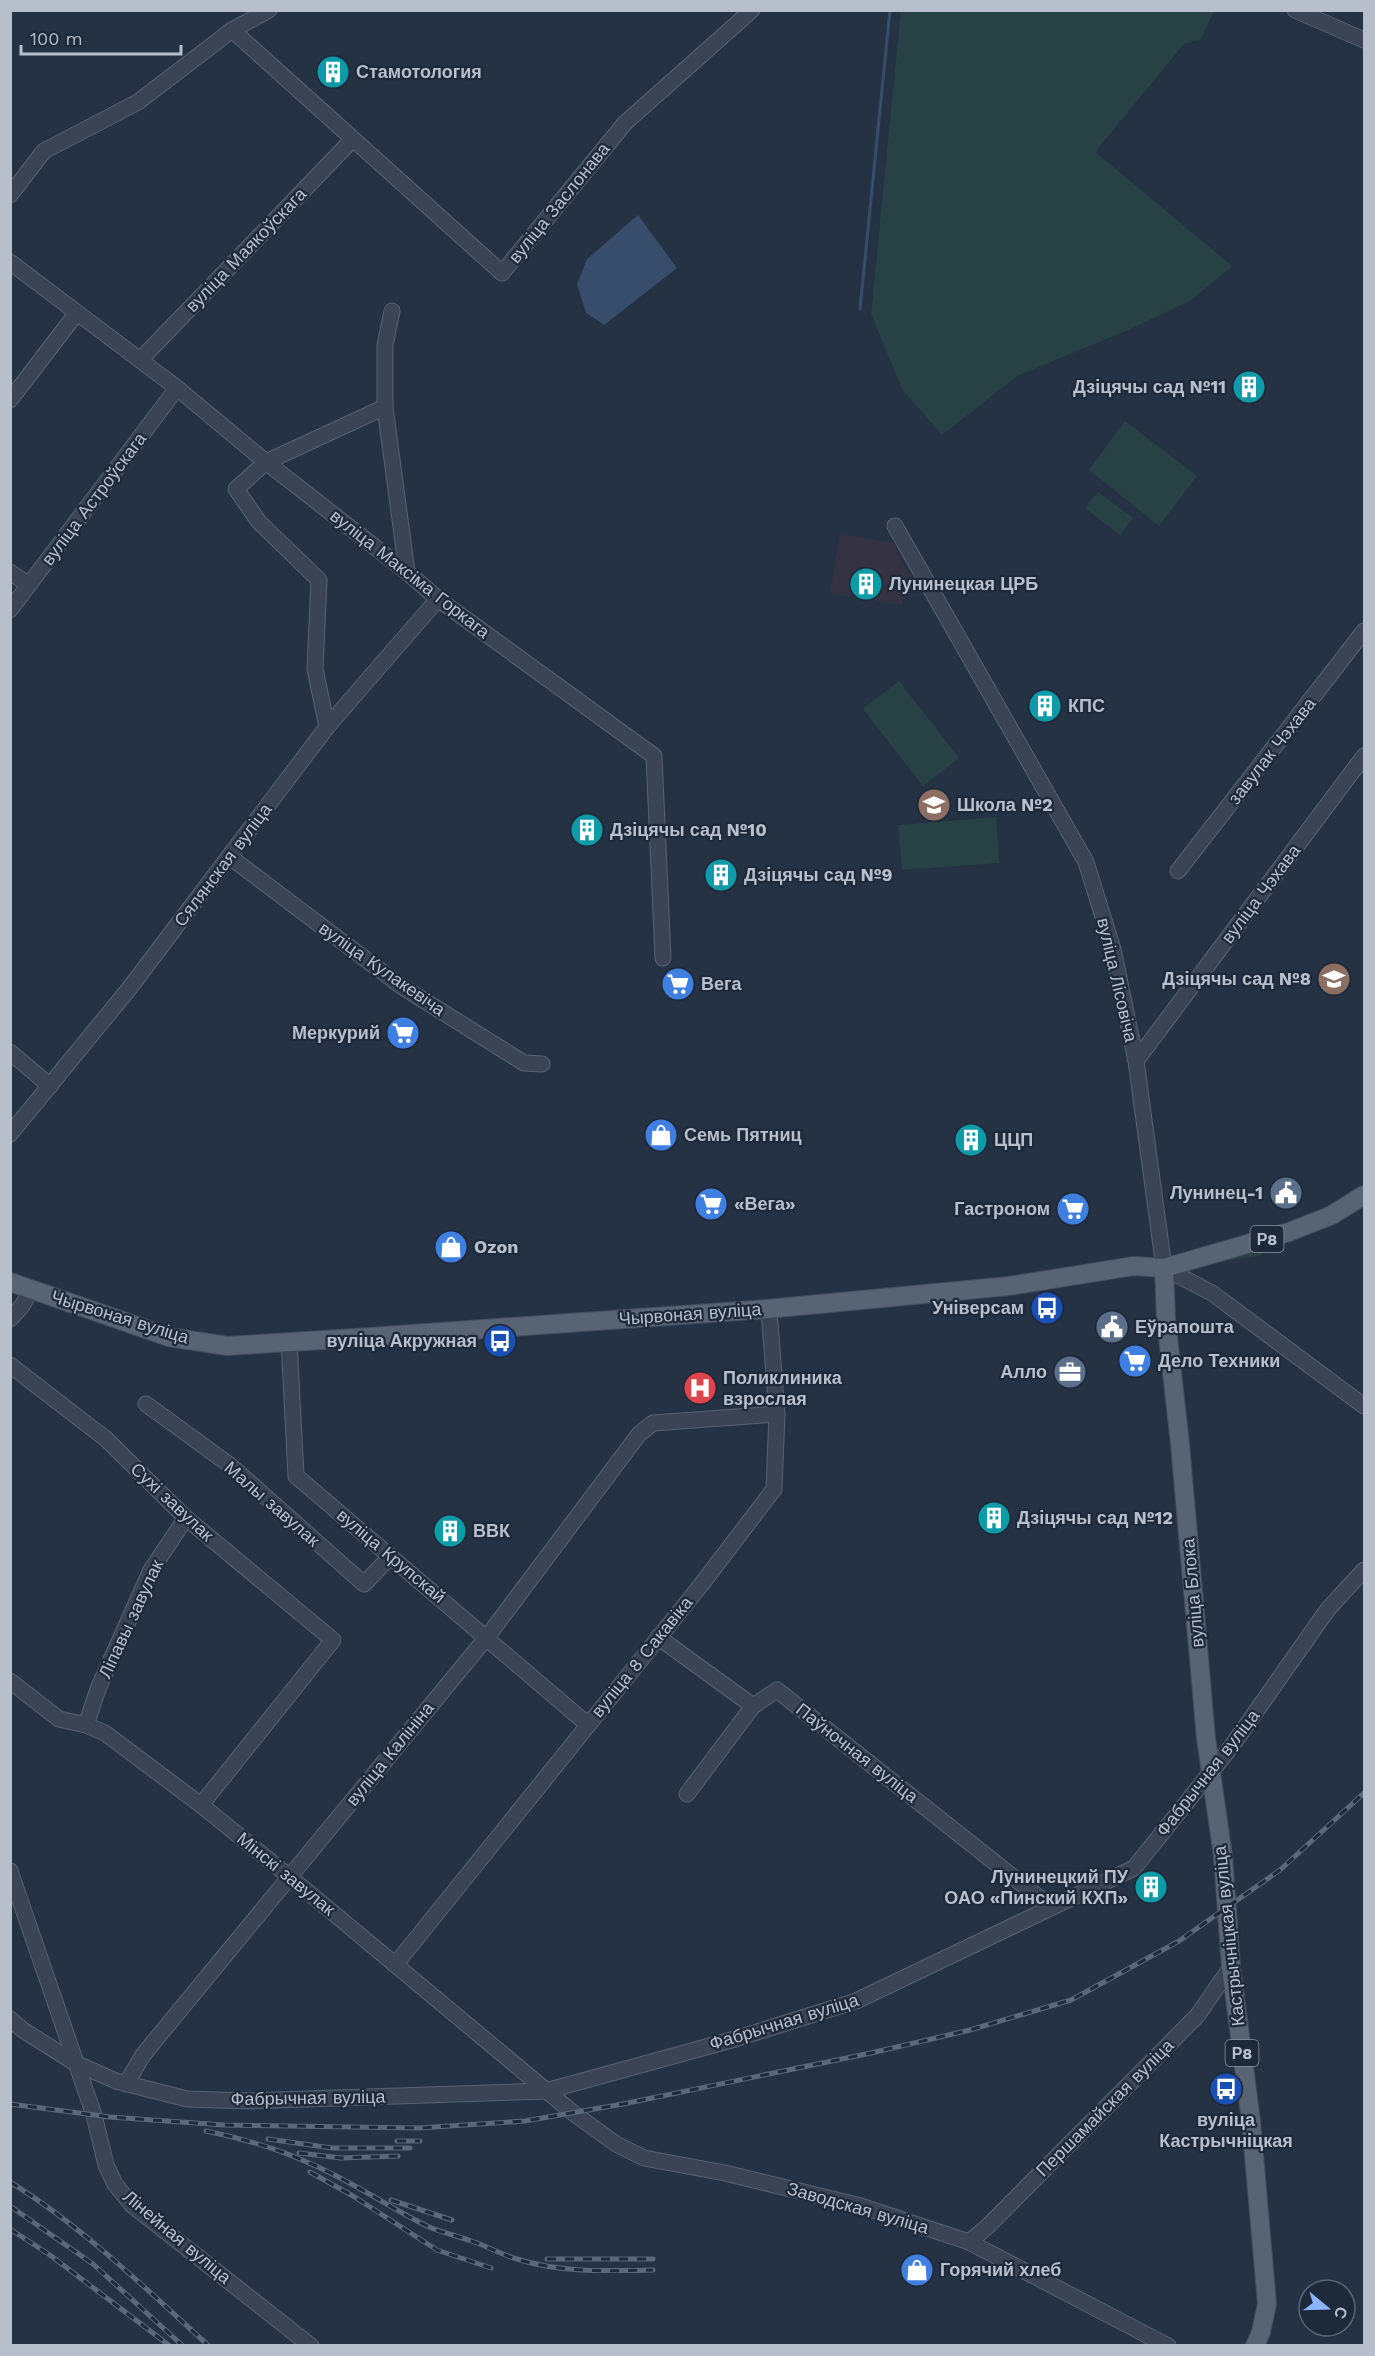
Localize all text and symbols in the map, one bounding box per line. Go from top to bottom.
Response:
scale bar [21,18,182,56]
text: 100 m [30,28,83,49]
building icon: Стамотология [315,54,351,90]
place label: Стамотология [356,61,482,82]
street label: вуліца Заслонава [504,138,614,267]
street label: вуліца Маякоўскага [181,183,311,316]
building icon: Дзіцячы сад №11 [1231,369,1267,405]
place label: Дзіцячы сад №11 [1073,376,1226,397]
street label: вуліца Астроўскага [37,428,151,569]
street label: вуліца Максіма Горкага [326,505,495,643]
building icon: Лунинецкая ЦРБ [848,566,884,602]
place label: Лунинецкая ЦРБ [889,573,1038,594]
building icon: КПС [1027,688,1063,724]
street label: завулак Чэхава [1223,692,1320,808]
place label: КПС [1068,695,1105,716]
school or university icon: Школа №2 [916,787,952,823]
place label: Школа №2 [957,794,1053,815]
street label: Сялянская вуліца [169,798,276,930]
building icon: Дзіцячы сад №10 [569,812,605,848]
place label: Дзіцячы сад №10 [610,819,767,840]
street label: вуліца Чэхава [1217,840,1305,947]
building icon: Дзіцячы сад №9 [703,857,739,893]
place label: Дзіцячы сад №9 [744,864,893,885]
street label: вуліца Лісовіча [1093,916,1142,1045]
street label: вуліца Кулакевіча [315,917,450,1021]
school or university icon: Дзіцячы сад №8 [1316,961,1352,997]
supermarket icon: Вега [660,966,696,1002]
place label: Дзіцячы сад №8 [1162,968,1311,989]
place label: Вега [701,973,743,994]
supermarket icon: Меркурий [385,1015,421,1051]
place label: Меркурий [292,1022,380,1043]
shop icon: Семь Пятниц [643,1117,679,1153]
building icon: ЦЦП [953,1122,989,1158]
place label: Семь Пятниц [684,1124,802,1145]
place label: ЦЦП [994,1129,1033,1150]
public building icon: Лунинец-1 [1268,1175,1304,1211]
place label: Лунинец-1 [1170,1182,1263,1203]
supermarket icon: «Вега» [693,1186,729,1222]
supermarket icon: Гастроном [1055,1191,1091,1227]
place label: «Вега» [734,1193,796,1214]
place label: Гастроном [954,1198,1050,1219]
road number: Р8 [1250,1226,1284,1252]
shop icon: Ozon [433,1229,469,1265]
place label: Ozon [474,1236,518,1257]
street label: Чырвоная вуліца [49,1286,192,1348]
bus stop icon: Універсам [1029,1290,1065,1326]
place label: Універсам [932,1297,1024,1318]
street label: Чырвоная вуліца [618,1298,763,1329]
public building icon: Еўрапошта [1094,1309,1130,1345]
place label: Еўрапошта [1135,1316,1235,1337]
bus stop icon: вуліца Акружная [482,1323,518,1359]
place label: вуліца Акружная [327,1330,477,1351]
supermarket icon: Дело Техники [1117,1343,1153,1379]
place label: Дело Техники [1158,1350,1280,1371]
office icon: Алло [1052,1354,1088,1390]
place label: Алло [1000,1361,1047,1382]
place label: Поликлиника взрослая [723,1367,843,1409]
hospital icon: Поликлиника взрослая [682,1370,718,1406]
street label: Малы завулак [220,1457,324,1551]
street label: Сухі завулак [127,1458,218,1545]
building icon: Дзіцячы сад №12 [976,1500,1012,1536]
street label: вуліца Крупскай [333,1504,450,1607]
place label: Дзіцячы сад №12 [1017,1507,1173,1528]
building icon: ВВК [432,1513,468,1549]
place label: ВВК [473,1520,511,1541]
street label: вуліца Блока [1177,1537,1208,1648]
street label: Ліпавы завулак [94,1556,167,1682]
street label: вуліца 8 Сакавіка [586,1591,697,1721]
street label: вуліца Калініна [341,1697,439,1810]
street label: Паўночная вуліца [792,1698,923,1807]
street label: Фабрычная вуліца [1152,1704,1264,1840]
street label: Мінскі завулак [233,1828,340,1920]
street label: Кастрычніцкая вуліца [1208,1844,1248,2027]
place label: Лунинецкий ПУ ОАО «Пинский КХП» [944,1866,1129,1908]
building icon: Лунинецкий ПУ ОАО «Пинский КХП» [1133,1869,1169,1905]
street label: Фабрычная вуліца [707,1989,862,2054]
street label: Першамайская вуліца [1032,2034,1178,2181]
road number: Р8 [1226,2040,1258,2066]
bus stop icon: вуліца Кастрычніцкая [1208,2071,1244,2107]
street label: Фабрычная вуліца [230,2086,387,2109]
place label: вуліца Кастрычніцкая [1159,2109,1293,2151]
street label: Заводская вуліца [785,2177,932,2238]
street label: Лінейная вуліца [119,2185,236,2288]
shop icon: Горячий хлеб [899,2252,935,2288]
place label: Горячий хлеб [940,2259,1061,2280]
north arrow [1297,2278,1357,2338]
text: С [1330,2304,1352,2322]

